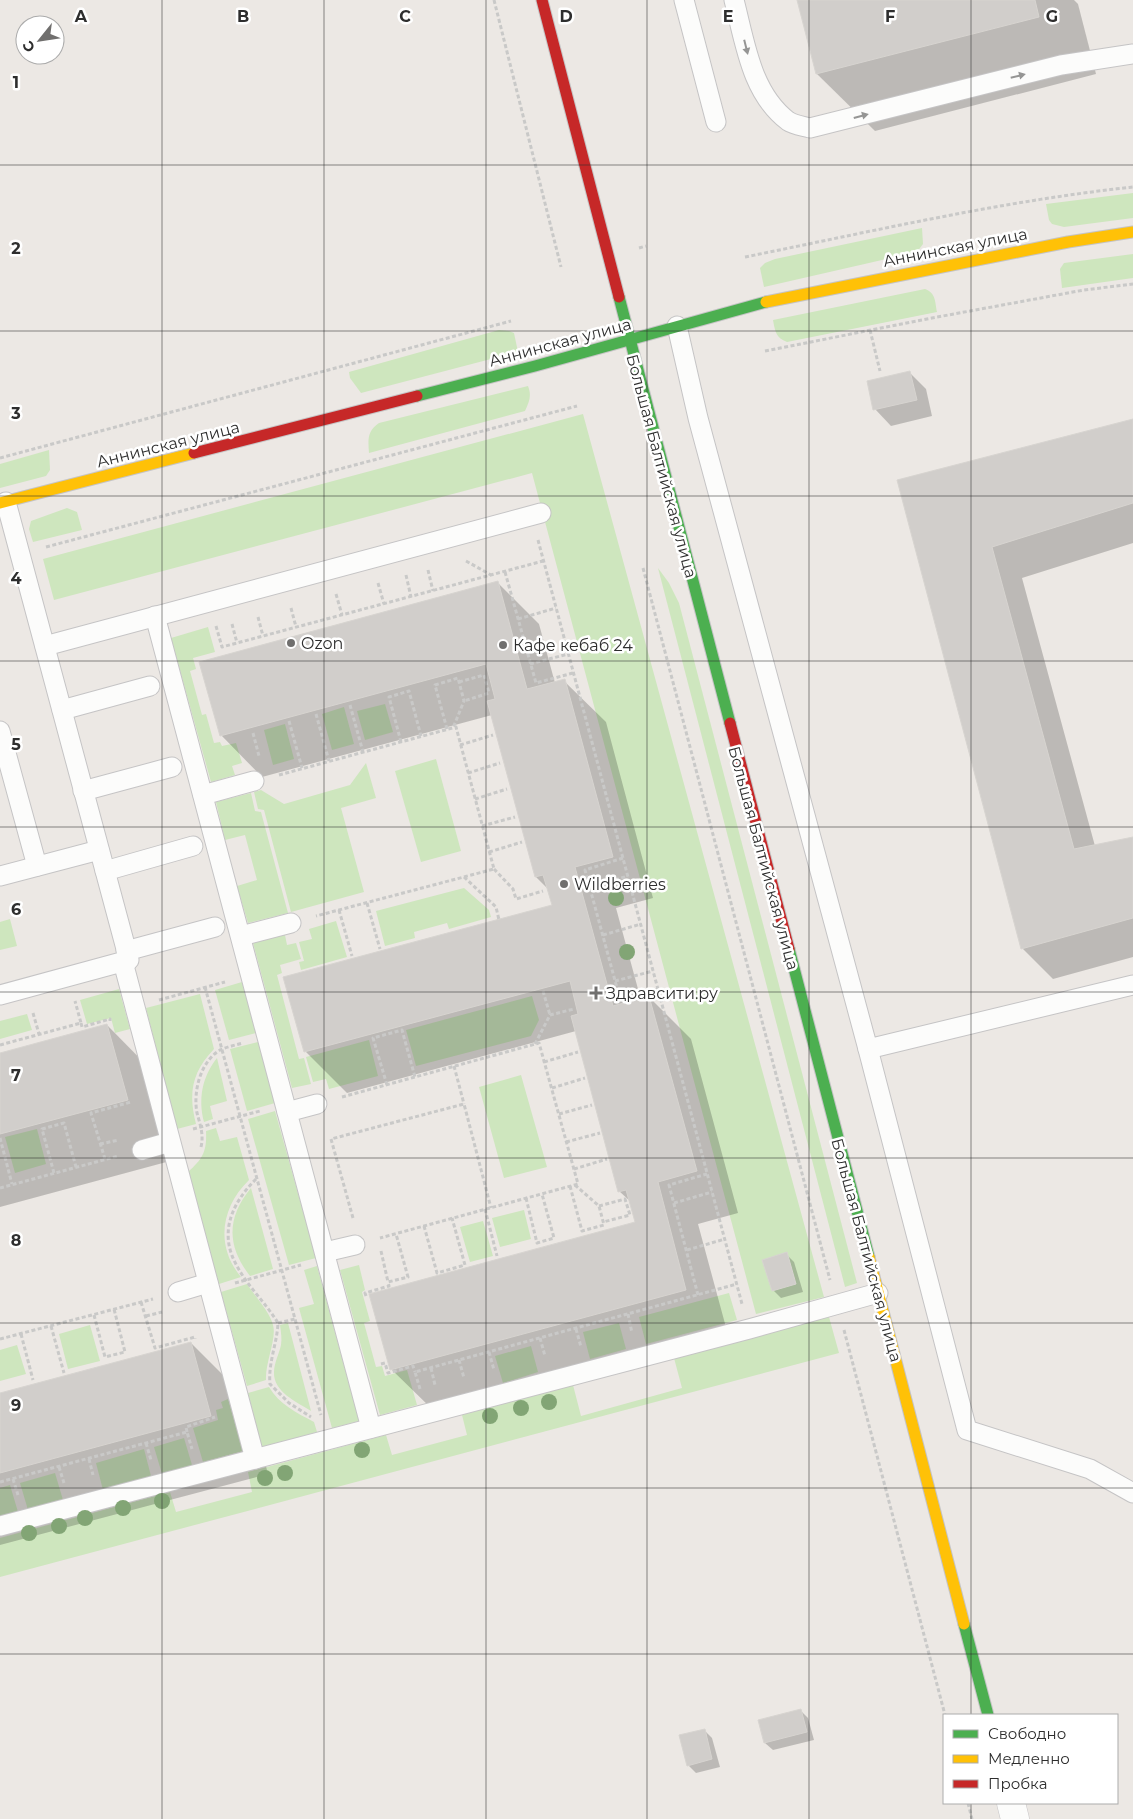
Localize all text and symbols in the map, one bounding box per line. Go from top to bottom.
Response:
text: A [74,7,88,26]
text: B [237,7,249,26]
text: C [399,7,411,26]
text: D [559,7,573,26]
text: E [723,7,733,26]
text: F [885,7,895,26]
text: G [1046,7,1058,26]
north arrow [15,15,65,65]
text: С [18,38,39,55]
one-way arrow [742,40,750,55]
one-way arrow [1011,71,1026,79]
text: 1 [13,73,19,92]
one-way arrow [853,112,869,120]
street label: Аннинская улица [881,224,1029,271]
text: 2 [11,239,21,258]
street label: Аннинская улица [487,314,633,371]
street label: Большая Балтийская улица [622,352,701,580]
text: 3 [10,404,21,423]
street label: Аннинская улица [95,418,242,471]
text: 4 [10,569,22,588]
place label: Ozon [301,634,343,653]
place label: Кафе кебаб 24 [513,636,633,655]
marker: Ozon [285,637,297,649]
marker: Кафе кебаб 24 [497,639,509,651]
text: 5 [11,735,21,754]
street label: Большая Балтийская улица [724,744,803,972]
place label: Wildberries [574,875,666,894]
marker: Wildberries [558,878,570,890]
text: 6 [11,900,21,919]
place label: Здравсити.ру [606,984,718,1003]
marker: Здравсити.ру [590,987,602,999]
text: 7 [11,1066,21,1085]
street label: Большая Балтийская улица [827,1136,906,1364]
text: 8 [11,1231,21,1250]
text: 9 [11,1396,21,1415]
legend [943,1714,1118,1804]
text: Свободно [988,1724,1066,1743]
text: Медленно [988,1749,1070,1768]
text: Пробка [988,1774,1047,1793]

